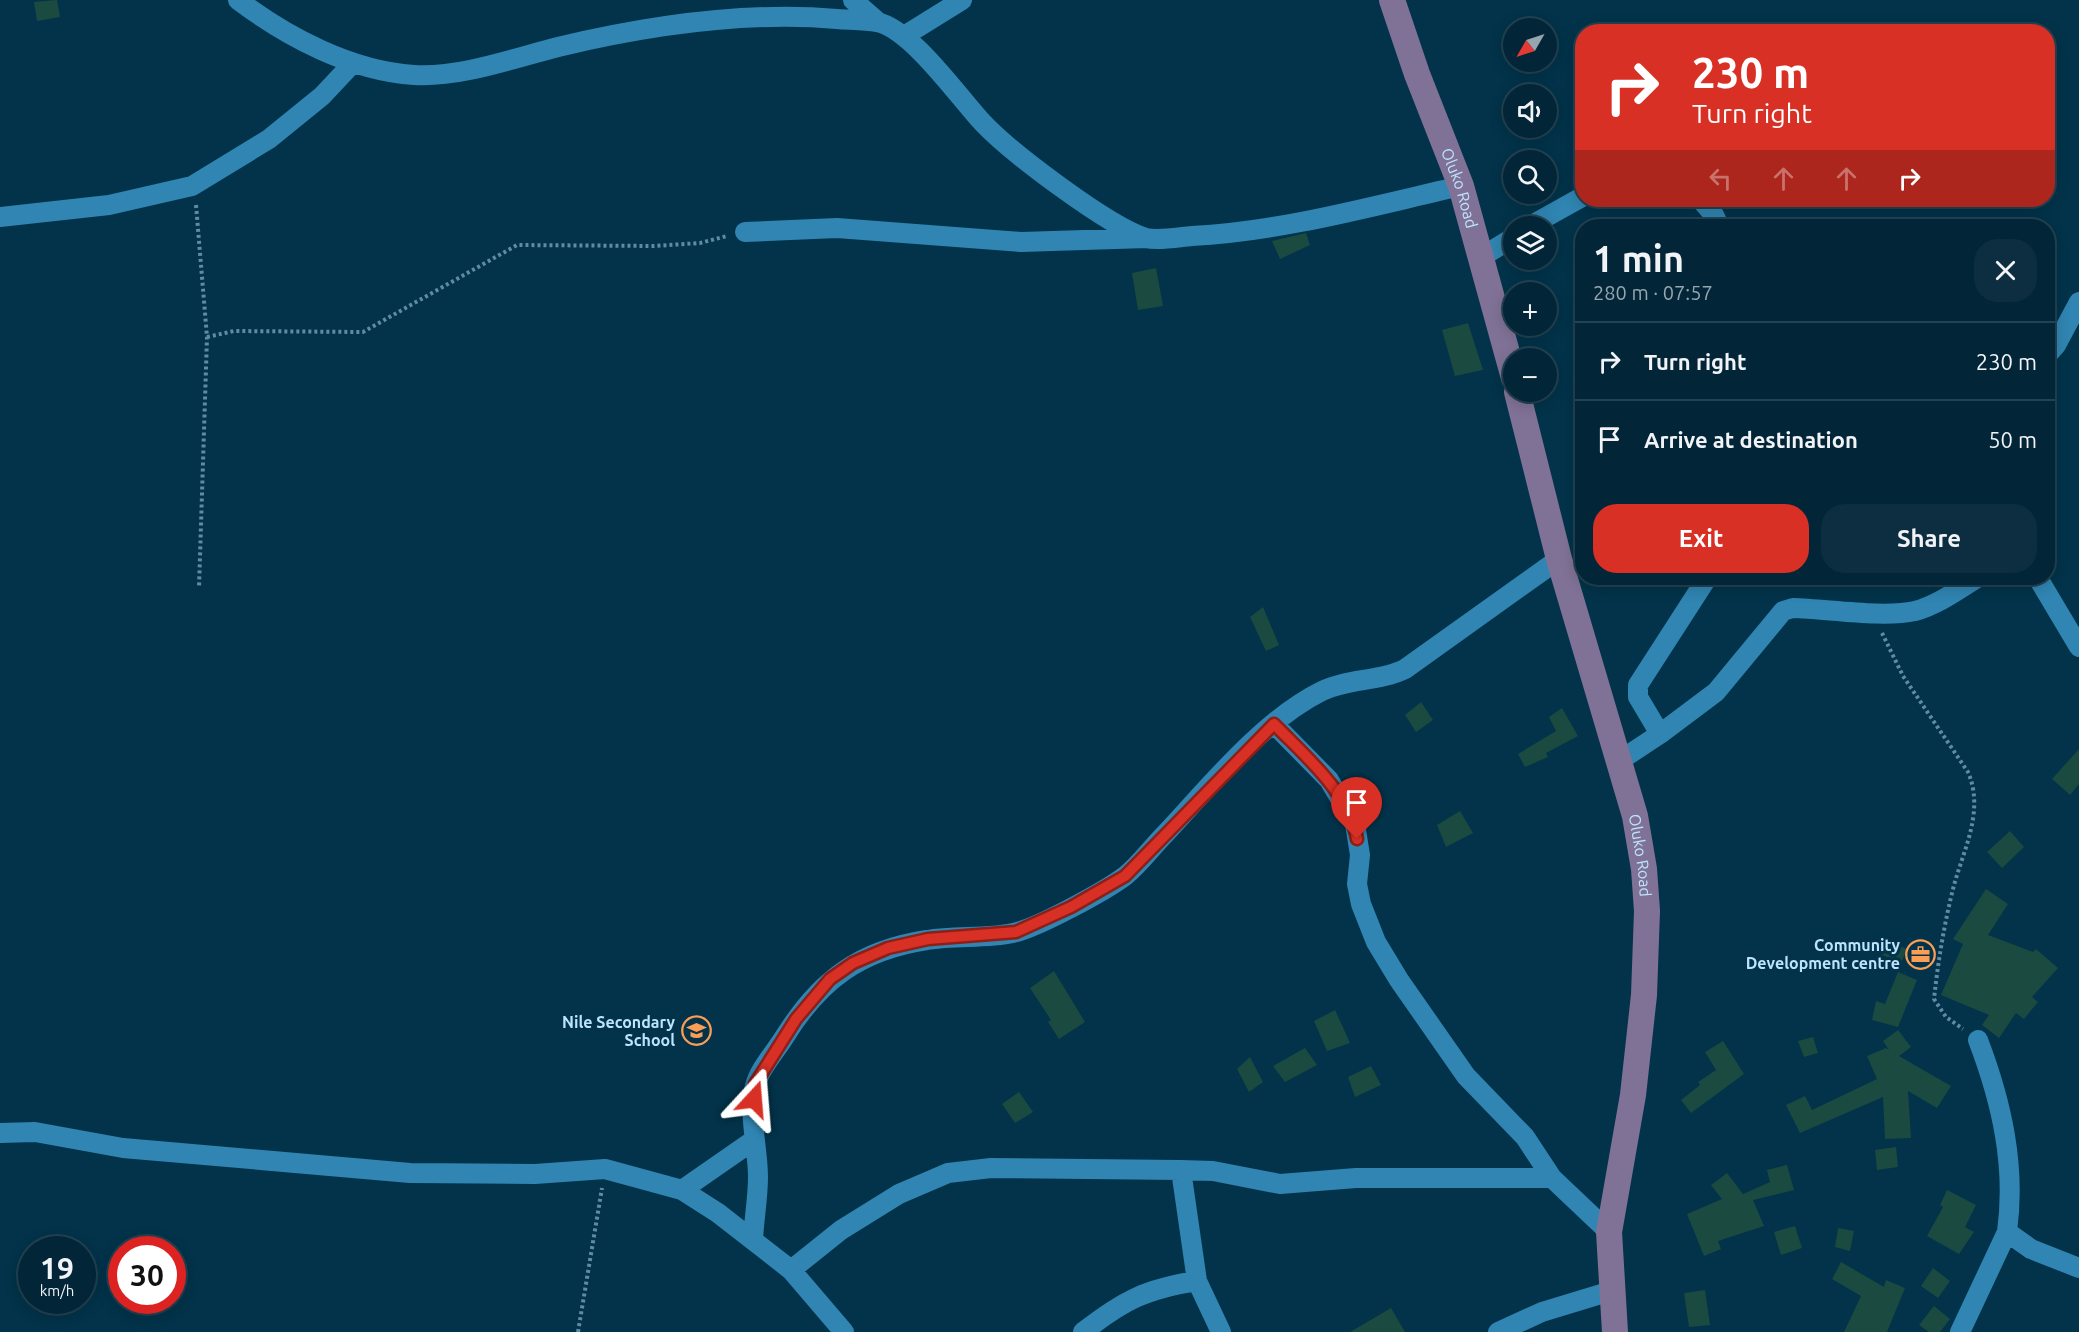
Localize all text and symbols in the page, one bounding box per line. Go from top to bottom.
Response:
north arrow [1503,18,1557,72]
map controls [1503,18,1557,402]
icon: right [1593,48,1671,126]
text: 230 m [1692,49,1809,96]
button: sound [1503,84,1557,138]
text: Turn right [1692,98,1812,128]
street label: Oluko Road [1438,145,1481,230]
button: search [1503,150,1557,204]
icon: left [1704,162,1737,195]
icon: ahead [1767,162,1800,195]
icon: ahead [1830,162,1863,195]
icon: right [1893,162,1926,195]
button: layers [1503,216,1557,270]
text: 1 min [1593,238,1684,279]
button: close [1974,239,2037,302]
text: 280 m · 07:57 [1593,281,1713,304]
button: + [1503,282,1557,336]
icon: right [1593,345,1626,378]
button: − [1503,348,1557,402]
text: Turn right [1644,349,1746,374]
text: 230 m [1976,349,2037,374]
icon: arrive [1593,423,1626,456]
text: Arrive at destination [1644,427,1858,452]
text: 50 m [1988,427,2037,452]
button: Exit [1593,504,1809,573]
button: Share [1821,504,2037,573]
pin [1331,777,1382,839]
icon: arrive [1340,786,1373,819]
street label: Oluko Road [1626,813,1655,897]
place label: Community Development centre [1746,936,1900,972]
office icon: Community Development centre [1905,938,1937,970]
place label: Nile Secondary School [562,1013,675,1049]
school or university icon: Nile Secondary School [680,1015,712,1047]
position arrow [722,1067,786,1131]
speed limit sign: 30 [108,1236,186,1314]
text: 19 [40,1251,74,1285]
text: km/h [40,1282,74,1299]

